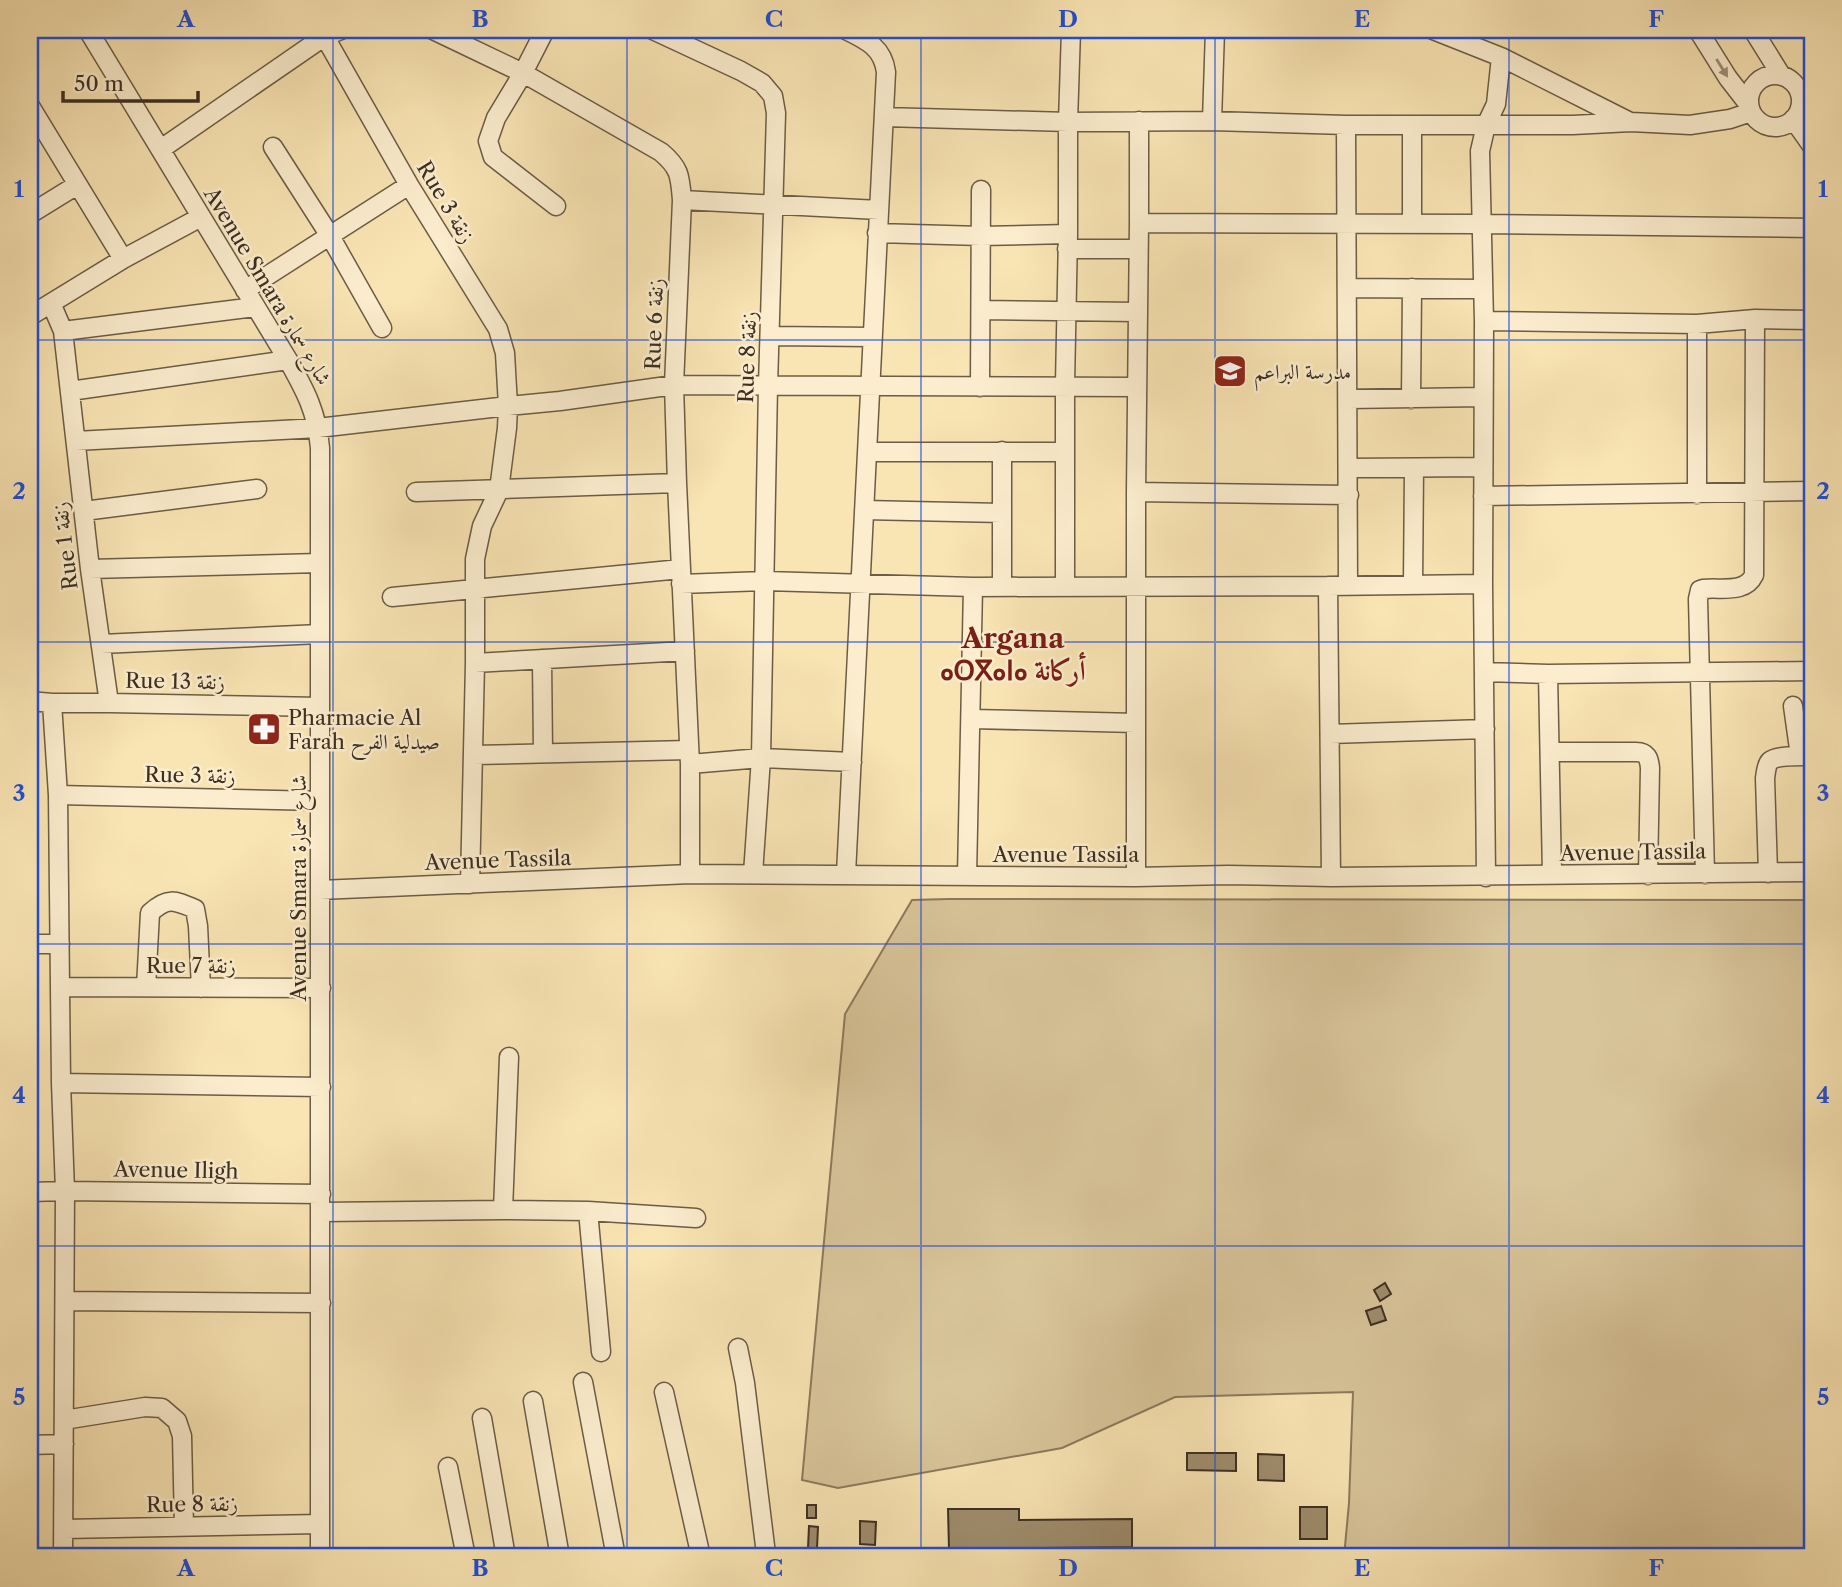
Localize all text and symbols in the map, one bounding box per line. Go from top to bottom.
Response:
text: A [176,5,196,33]
text: B [471,5,489,33]
text: C [765,5,783,33]
text: D [1058,5,1078,33]
text: E [1354,5,1370,33]
text: F [1648,5,1664,33]
one-way arrow [1715,59,1728,78]
scale bar [63,60,198,104]
text: 50 m [74,71,124,96]
street label: Rue 3 زنقة [412,157,480,247]
text: 1 [14,175,25,203]
text: 1 [1818,175,1829,203]
street label: Avenue Smara شارع سمارة [193,182,337,393]
street label: Rue 6 زنقة [640,278,668,370]
street label: Rue 8 زنقة [733,311,761,403]
school or university icon: مدرسة البراعم [1211,352,1249,390]
place label: مدرسة البراعم [1254,359,1351,392]
text: 2 [12,477,26,505]
text: 2 [1816,477,1830,505]
street label: Rue 1 زنقة [47,501,83,591]
district label: Argana ⴰⵔⴳⴰⵏⴰ أركانة [940,621,1086,687]
street label: Rue 13 زنقة [125,668,225,694]
place label: Pharmacie Al Farah صيدلية الفرح [288,705,440,761]
pharmacy icon: Pharmacie Al Farah صيدلية الفرح [245,710,283,748]
street label: Rue 3 زنقة [144,762,236,788]
street label: Avenue Smara شارع سمارة [286,775,317,1002]
text: 3 [13,779,26,807]
text: 3 [1817,779,1830,807]
street label: Avenue Tassila [1559,838,1707,866]
street label: Avenue Tassila [992,842,1140,867]
street label: Avenue Tassila [423,845,573,875]
street label: Rue 7 زنقة [146,953,236,978]
text: 4 [12,1081,26,1109]
text: 4 [1816,1081,1830,1109]
street label: Avenue Iligh [112,1156,239,1184]
text: 5 [13,1383,25,1411]
text: 5 [1817,1383,1829,1411]
street label: Rue 8 زنقة [146,1491,238,1517]
text: A [176,1554,196,1582]
text: B [471,1554,489,1582]
text: C [765,1554,783,1582]
text: D [1058,1554,1078,1582]
text: E [1354,1554,1370,1582]
text: F [1648,1554,1664,1582]

